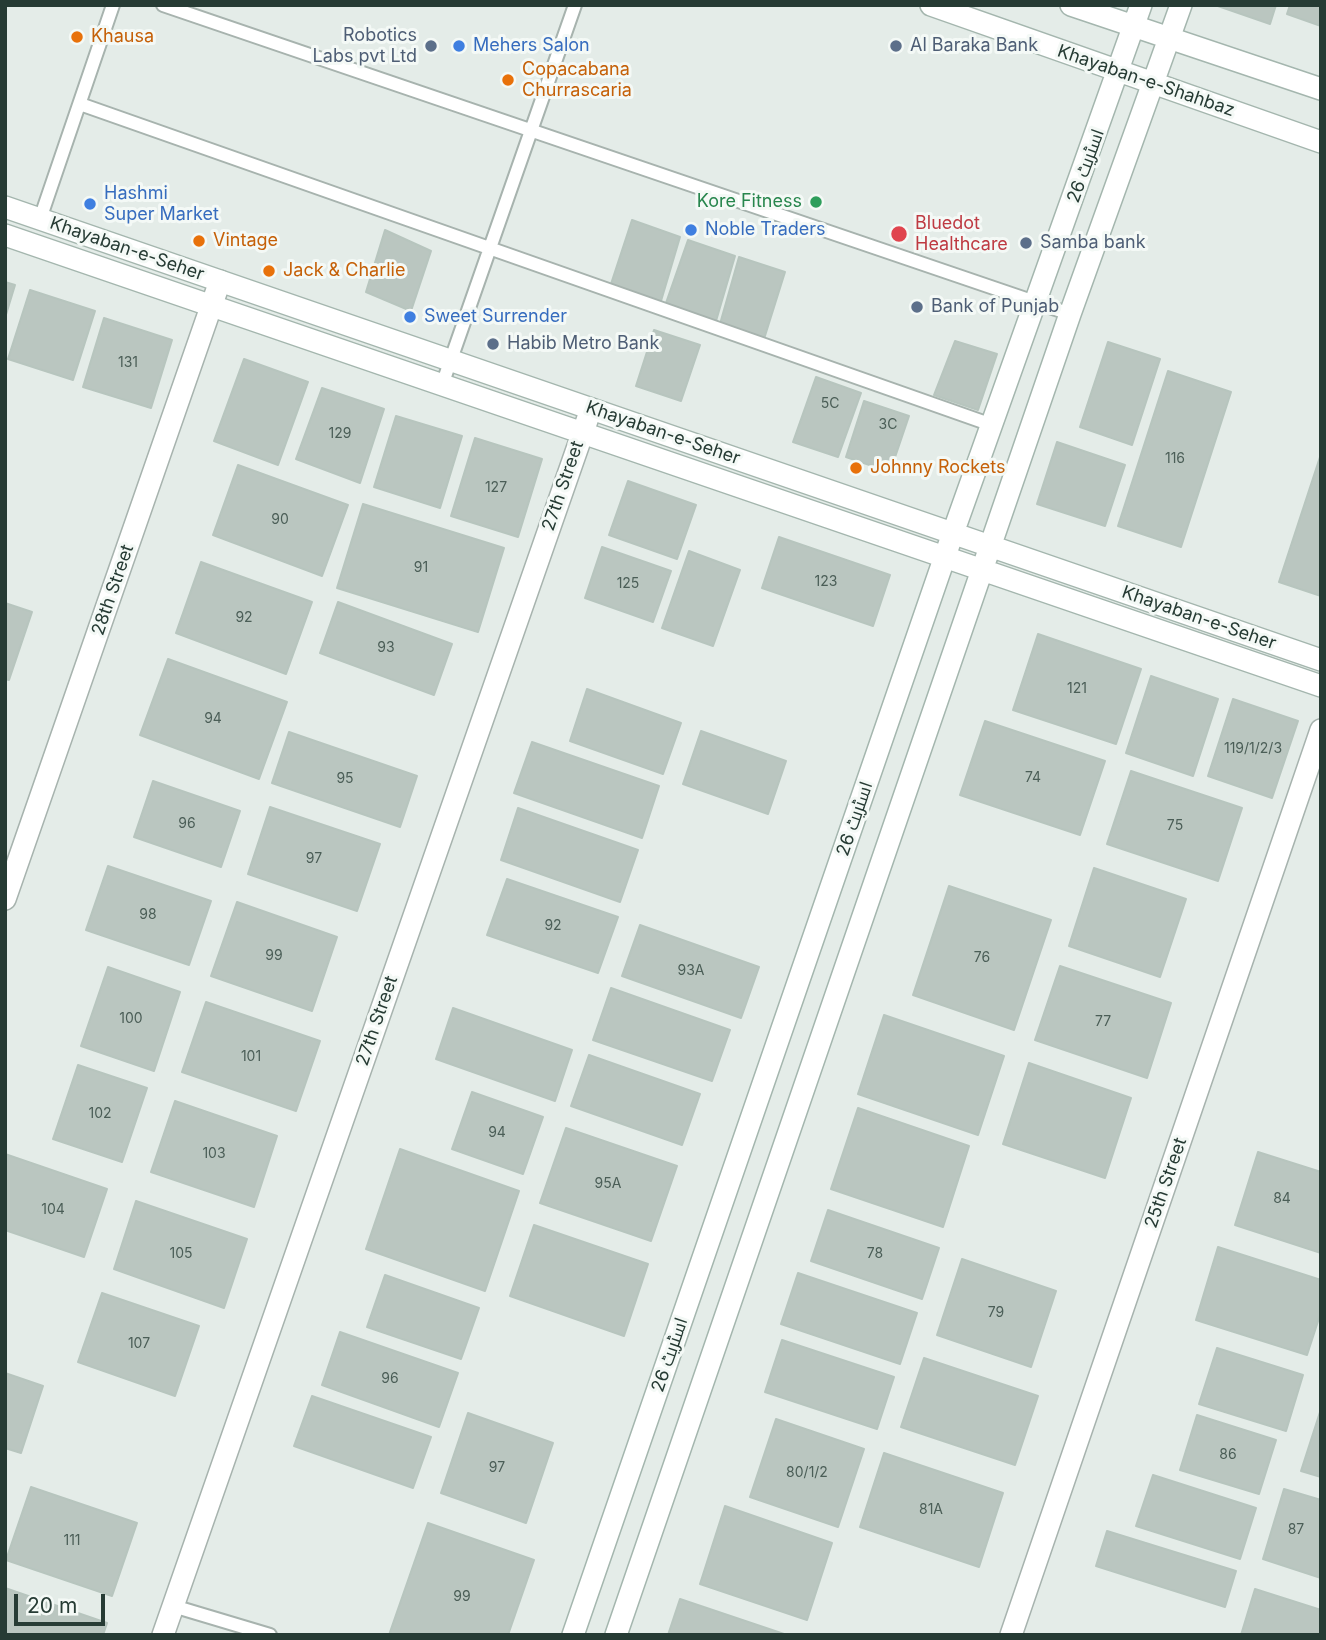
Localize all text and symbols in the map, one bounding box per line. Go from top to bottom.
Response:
place label: Robotics Labs pvt Ltd [313,25,417,68]
place label: Khausa [91,26,154,48]
marker: Khausa [69,29,85,45]
place label: Mehers Salon [473,35,590,57]
place label: Al Baraka Bank [910,35,1038,57]
marker: Robotics Labs pvt Ltd [423,38,439,54]
marker: Mehers Salon [451,38,467,54]
marker: Al Baraka Bank [888,38,904,54]
street label: Khayaban-e-Shahbaz [1055,41,1237,121]
place label: Copacabana Churrascaria [522,59,632,102]
marker: Copacabana Churrascaria [500,72,516,88]
street label: اسٹریٹ 26 [1063,126,1109,206]
place label: Hashmi Super Market [104,183,219,226]
place label: Kore Fitness [697,191,802,213]
marker: Kore Fitness [808,194,824,210]
marker: Hashmi Super Market [82,196,98,212]
street label: Khayaban-e-Seher [47,212,207,286]
place label: Bluedot Healthcare [915,213,1008,256]
place label: Noble Traders [705,219,826,241]
marker: Noble Traders [683,222,699,238]
marker: Bluedot Healthcare [889,224,909,244]
place label: Vintage [213,230,278,252]
place label: Samba bank [1040,232,1146,254]
marker: Vintage [191,233,207,249]
marker: Samba bank [1018,235,1034,251]
place label: Jack & Charlie [283,260,405,282]
marker: Jack & Charlie [261,263,277,279]
place label: Bank of Punjab [931,296,1059,318]
marker: Bank of Punjab [909,299,925,315]
place label: Sweet Surrender [424,306,567,328]
marker: Sweet Surrender [402,309,418,325]
place label: Habib Metro Bank [507,333,659,355]
marker: Habib Metro Bank [485,336,501,352]
house number: 131 [118,355,138,371]
street label: Khayaban-e-Seher [583,396,743,470]
house number: 5C [821,396,839,412]
house number: 3C [879,417,897,433]
house number: 129 [329,426,351,442]
street label: 27th Street [538,438,588,534]
house number: 116 [1165,451,1185,467]
place label: Johnny Rockets [870,457,1005,479]
marker: Johnny Rockets [848,460,864,476]
house number: 127 [485,480,507,496]
house number: 90 [271,512,289,528]
street label: 28th Street [87,542,139,638]
house number: 91 [414,560,428,576]
house number: 123 [815,574,837,590]
house number: 125 [617,576,639,592]
street label: Khayaban-e-Seher [1119,581,1279,655]
house number: 92 [235,610,253,626]
house number: 93 [377,640,395,656]
house number: 121 [1067,681,1087,697]
house number: 94 [204,711,222,727]
house number: 119/1/2/3 [1224,741,1282,757]
house number: 74 [1025,770,1041,786]
house number: 95 [336,771,354,787]
street label: اسٹریٹ 26 [832,779,878,859]
house number: 96 [178,816,196,832]
house number: 75 [1167,818,1183,834]
house number: 97 [306,851,322,867]
house number: 98 [139,907,157,923]
house number: 92 [544,918,562,934]
house number: 99 [265,948,283,964]
house number: 76 [974,950,990,966]
house number: 93A [678,963,704,979]
street label: 27th Street [352,973,402,1069]
house number: 100 [119,1011,143,1027]
house number: 77 [1095,1014,1111,1030]
house number: 101 [241,1049,261,1065]
house number: 102 [88,1106,112,1122]
house number: 94 [488,1125,506,1141]
street label: 25th Street [1140,1135,1192,1231]
house number: 103 [202,1146,226,1162]
house number: 95A [595,1176,621,1192]
house number: 84 [1273,1191,1291,1207]
house number: 104 [41,1202,65,1218]
house number: 105 [169,1246,193,1262]
house number: 78 [867,1246,883,1262]
house number: 79 [988,1305,1004,1321]
street label: اسٹریٹ 26 [647,1315,693,1395]
house number: 107 [128,1336,150,1352]
house number: 96 [381,1371,399,1387]
house number: 86 [1219,1447,1237,1463]
house number: 97 [489,1460,505,1476]
house number: 80/1/2 [786,1465,828,1481]
house number: 81A [919,1502,943,1518]
house number: 87 [1288,1522,1304,1538]
house number: 111 [63,1533,81,1549]
scale bar [18,1580,108,1624]
house number: 99 [453,1589,471,1605]
text: 20 m [27,1593,77,1618]

